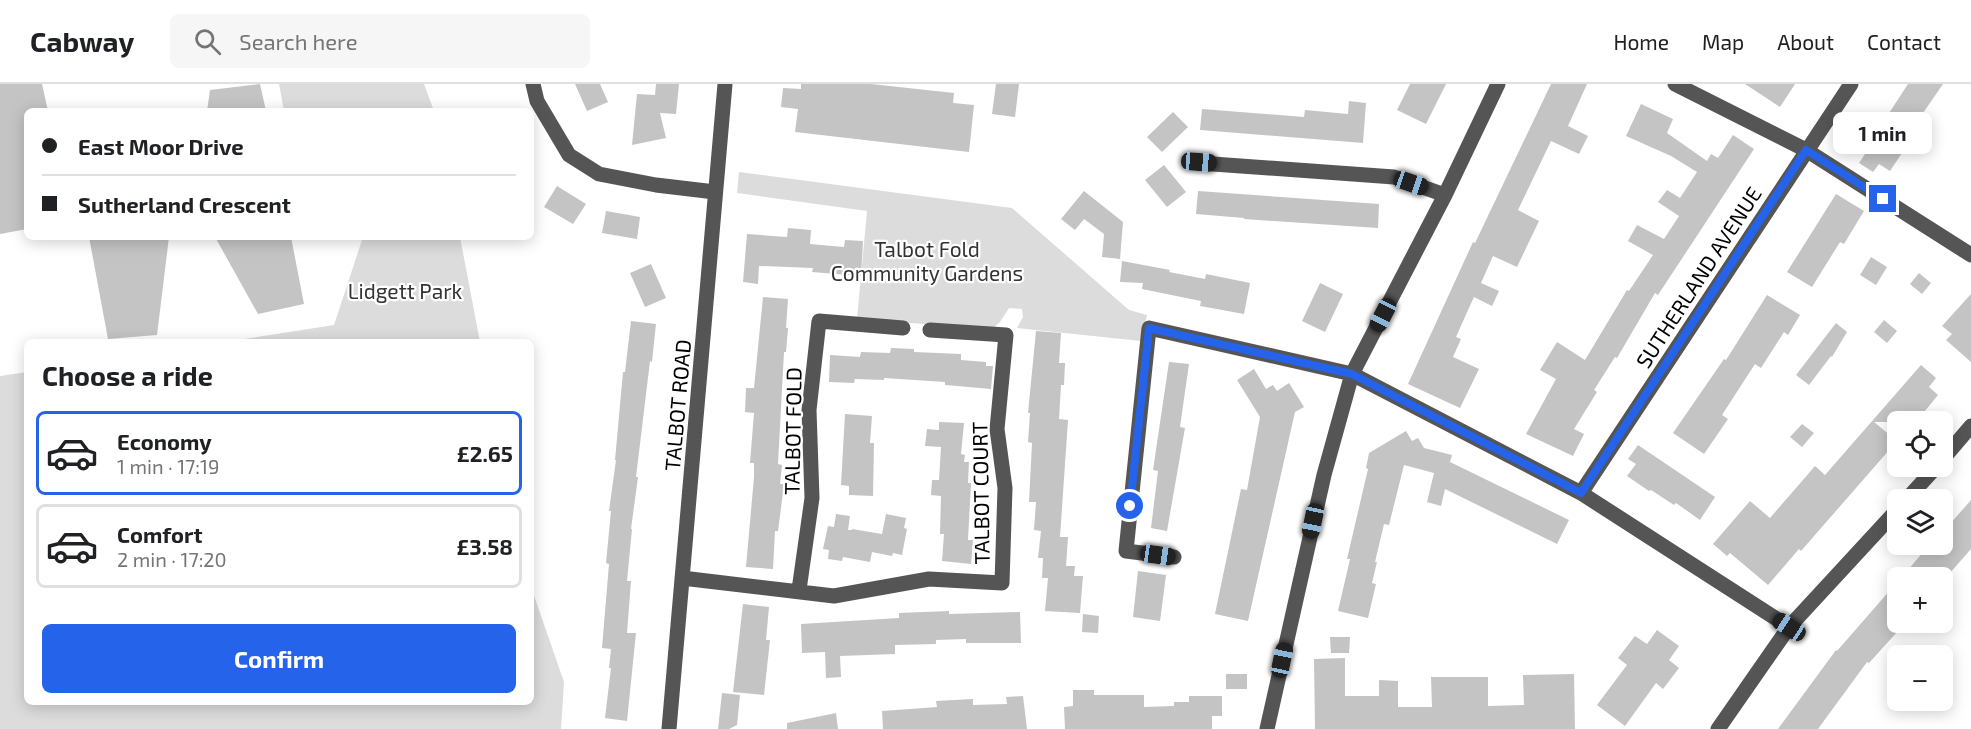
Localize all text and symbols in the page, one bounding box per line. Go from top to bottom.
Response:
search box [170,14,590,68]
text: Cabway [30,24,134,58]
icon: search [191,25,224,58]
text: Search here [239,28,357,54]
text: Home [1613,29,1669,54]
text: Map [1702,29,1744,54]
text: About [1777,29,1834,54]
text: Contact [1867,29,1941,54]
callout: 1 min [1834,112,1932,154]
text: 1 min [1858,121,1907,145]
text: East Moor Drive [78,133,244,159]
car [1180,152,1218,172]
car [1391,169,1431,197]
street label: SUTHERLAND AVENUE [1630,182,1766,372]
route end [1869,185,1896,212]
text: Sutherland Crescent [78,191,291,217]
park label: Talbot Fold Community Gardens [831,236,1023,285]
park label: Lidgett Park [348,278,463,303]
car [1367,295,1399,335]
street label: TALBOT ROAD [659,338,695,472]
text: Choose a ride [42,359,213,391]
street label: TALBOT FOLD [778,367,806,495]
map controls [1887,411,1953,711]
button: locate [1887,411,1953,477]
street label: TALBOT COURT [966,421,994,565]
icon: car [45,426,99,480]
text: Economy [117,428,212,454]
text: £2.65 [457,440,513,466]
text: 1 min · 17:19 [117,454,219,478]
button: layers [1887,489,1953,555]
route start [1116,492,1143,519]
car [1300,502,1326,540]
icon: car [45,519,99,573]
text: Comfort [117,521,202,547]
text: £3.58 [456,533,513,559]
car [1139,544,1177,566]
text: 2 min · 17:20 [117,547,227,571]
button: + [1887,567,1953,633]
car [1769,610,1809,644]
button: Confirm [42,624,516,693]
car [1269,641,1295,679]
button: − [1887,645,1953,711]

